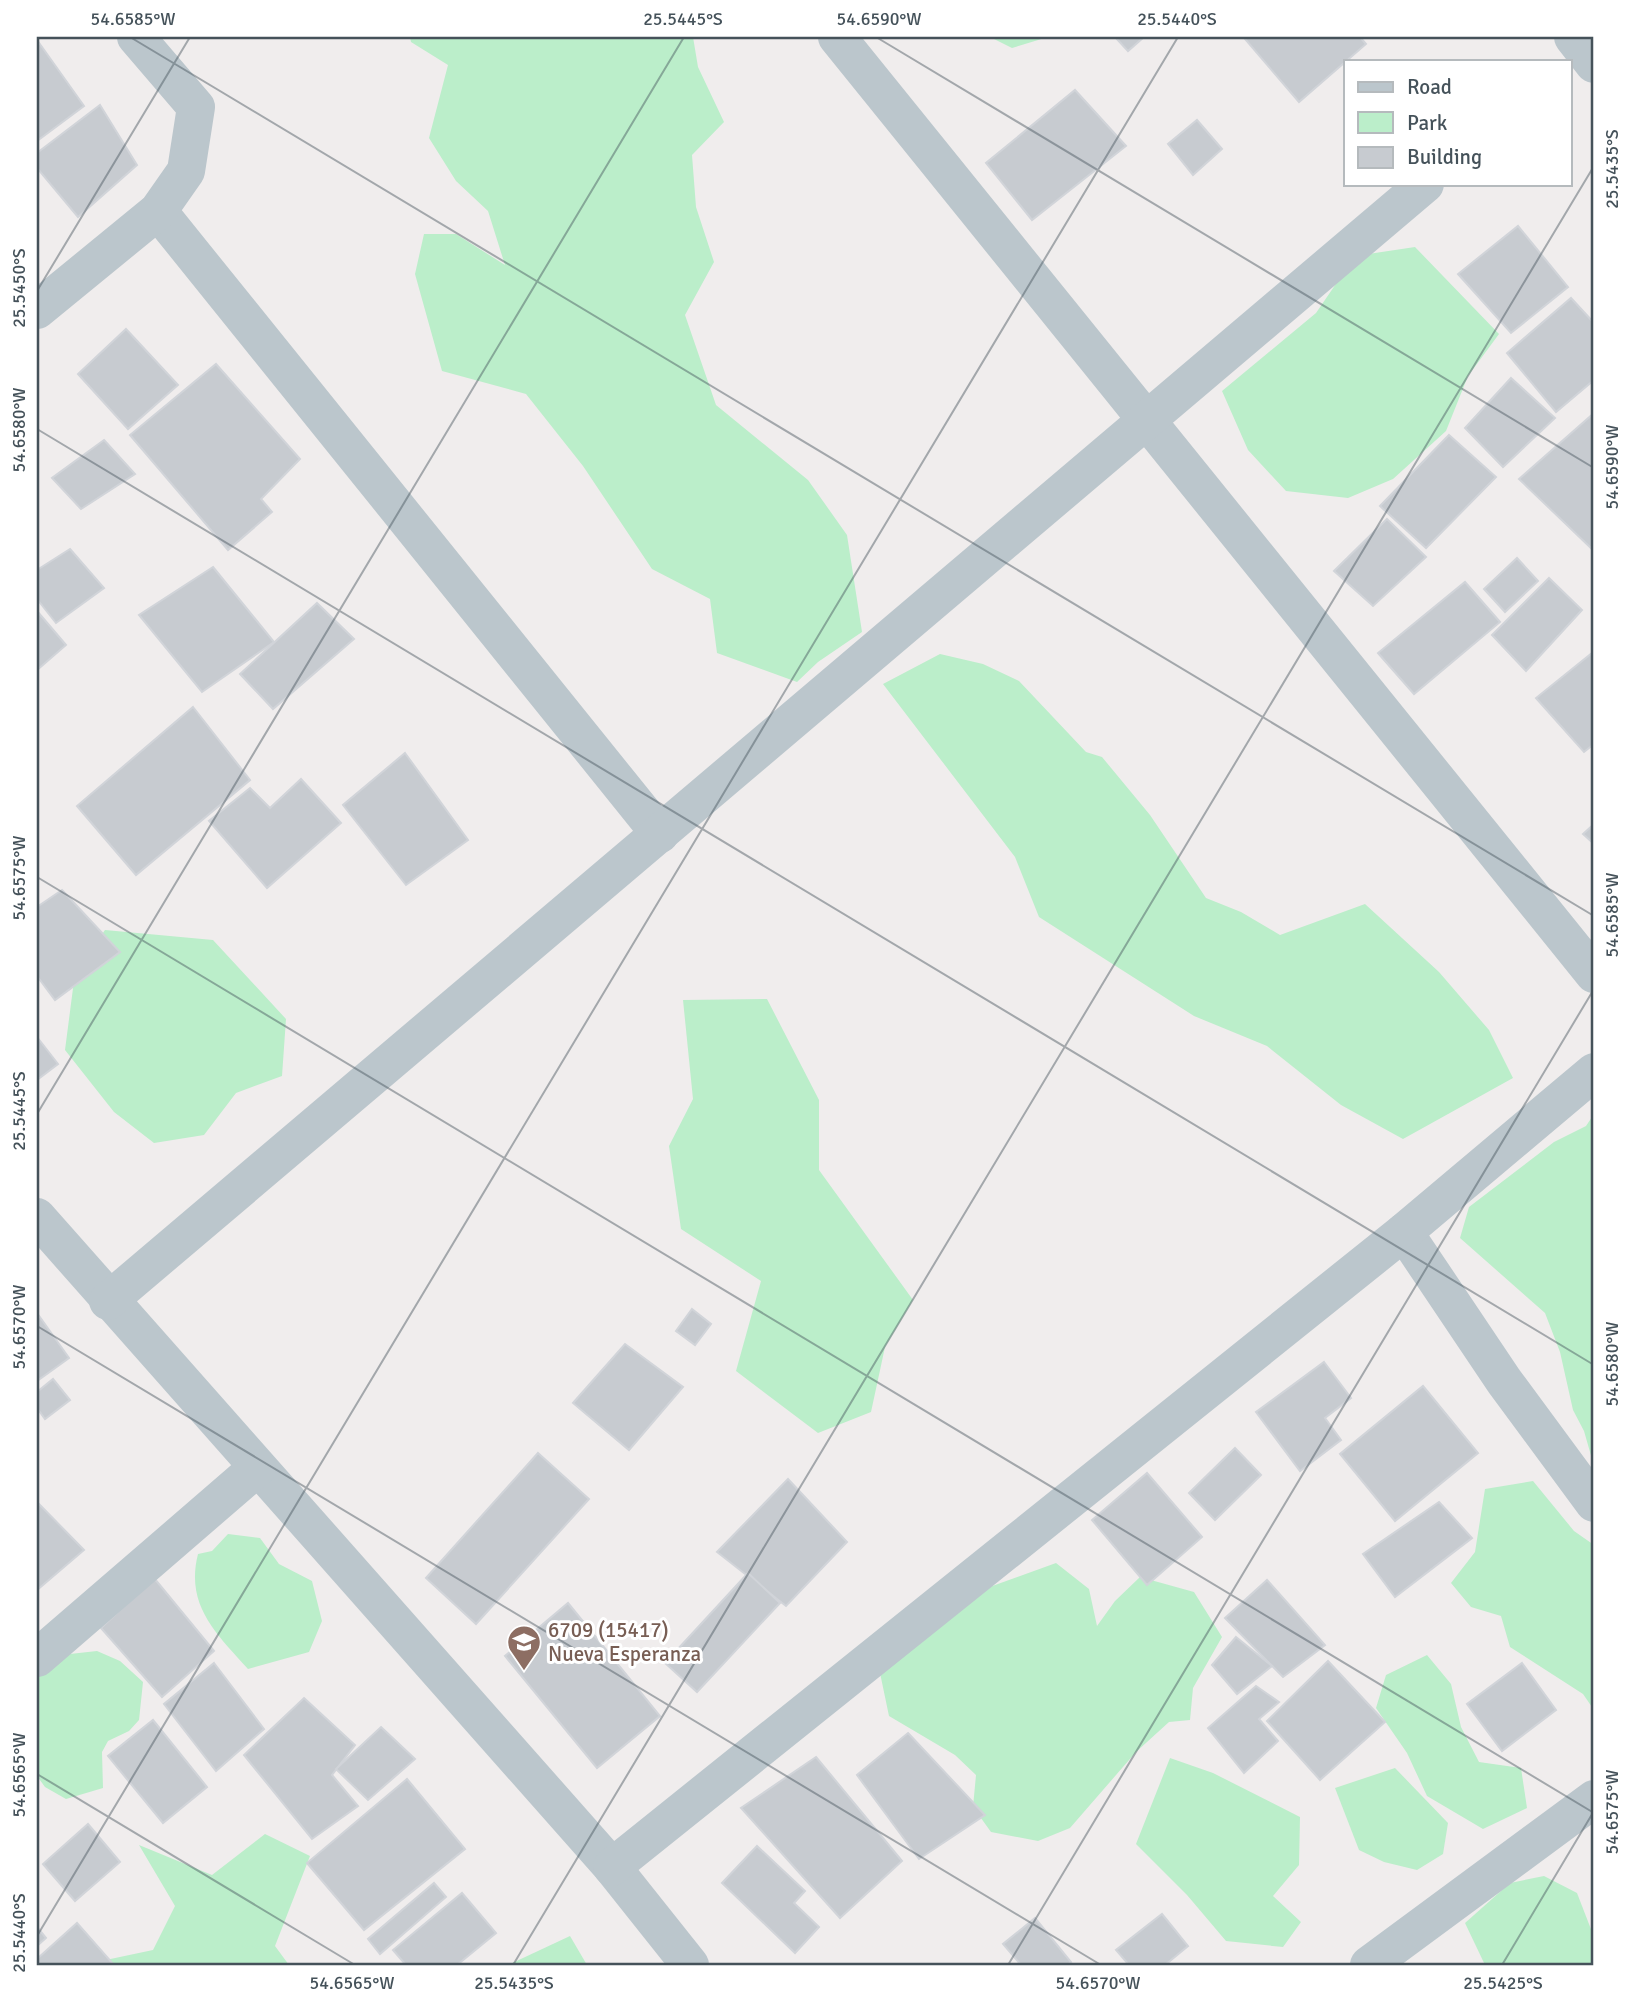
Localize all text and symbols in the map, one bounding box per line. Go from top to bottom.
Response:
text: 54.6585°W [90,8,176,30]
text: 25.5445°S [643,8,723,30]
text: 54.6590°W [836,8,922,30]
text: 25.5440°S [1137,8,1217,30]
legend [1344,60,1572,186]
text: Road [1407,74,1452,100]
text: Park [1407,110,1448,136]
text: 25.5435°S [1601,129,1623,209]
text: Building [1407,144,1482,170]
text: 25.5450°S [8,248,30,328]
text: 54.6580°W [8,387,30,473]
text: 54.6590°W [1601,424,1623,510]
text: 54.6575°W [8,835,30,921]
text: 54.6585°W [1601,872,1623,958]
text: 25.5445°S [8,1071,30,1151]
text: 54.6570°W [8,1284,30,1370]
text: 54.6580°W [1601,1321,1623,1407]
place label: 6709 (15417) Nueva Esperanza [548,1617,701,1667]
school or university icon: 6709 (15417) Nueva Esperanza [505,1623,543,1672]
text: 54.6565°W [8,1732,30,1818]
text: 54.6575°W [1601,1769,1623,1855]
text: 25.5440°S [8,1893,30,1973]
text: 54.6565°W [309,1972,395,1994]
text: 25.5435°S [474,1972,554,1994]
text: 54.6570°W [1055,1972,1141,1994]
text: 25.5425°S [1463,1972,1543,1994]

